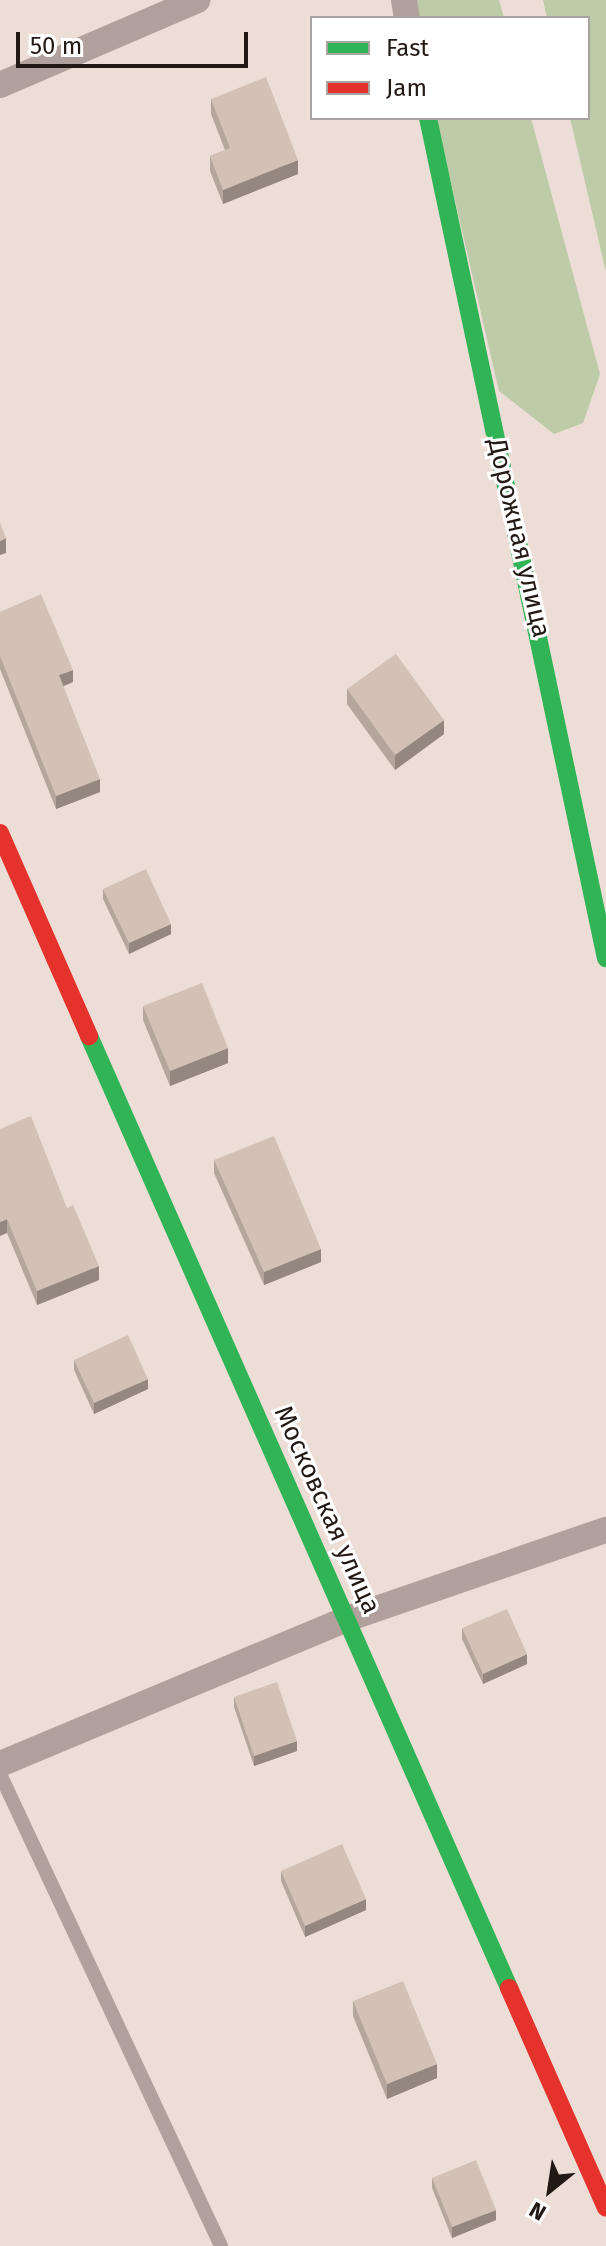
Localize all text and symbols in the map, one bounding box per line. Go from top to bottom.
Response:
scale bar [20,16,252,66]
legend [310,16,590,120]
text: 50 m [30,32,82,60]
text: Fast [386,34,429,62]
text: Jam [386,74,427,102]
street label: Дорожная улица [481,435,557,641]
street label: Московская улица [267,1401,387,1619]
north arrow [510,2150,590,2230]
text: N [525,2196,551,2227]

